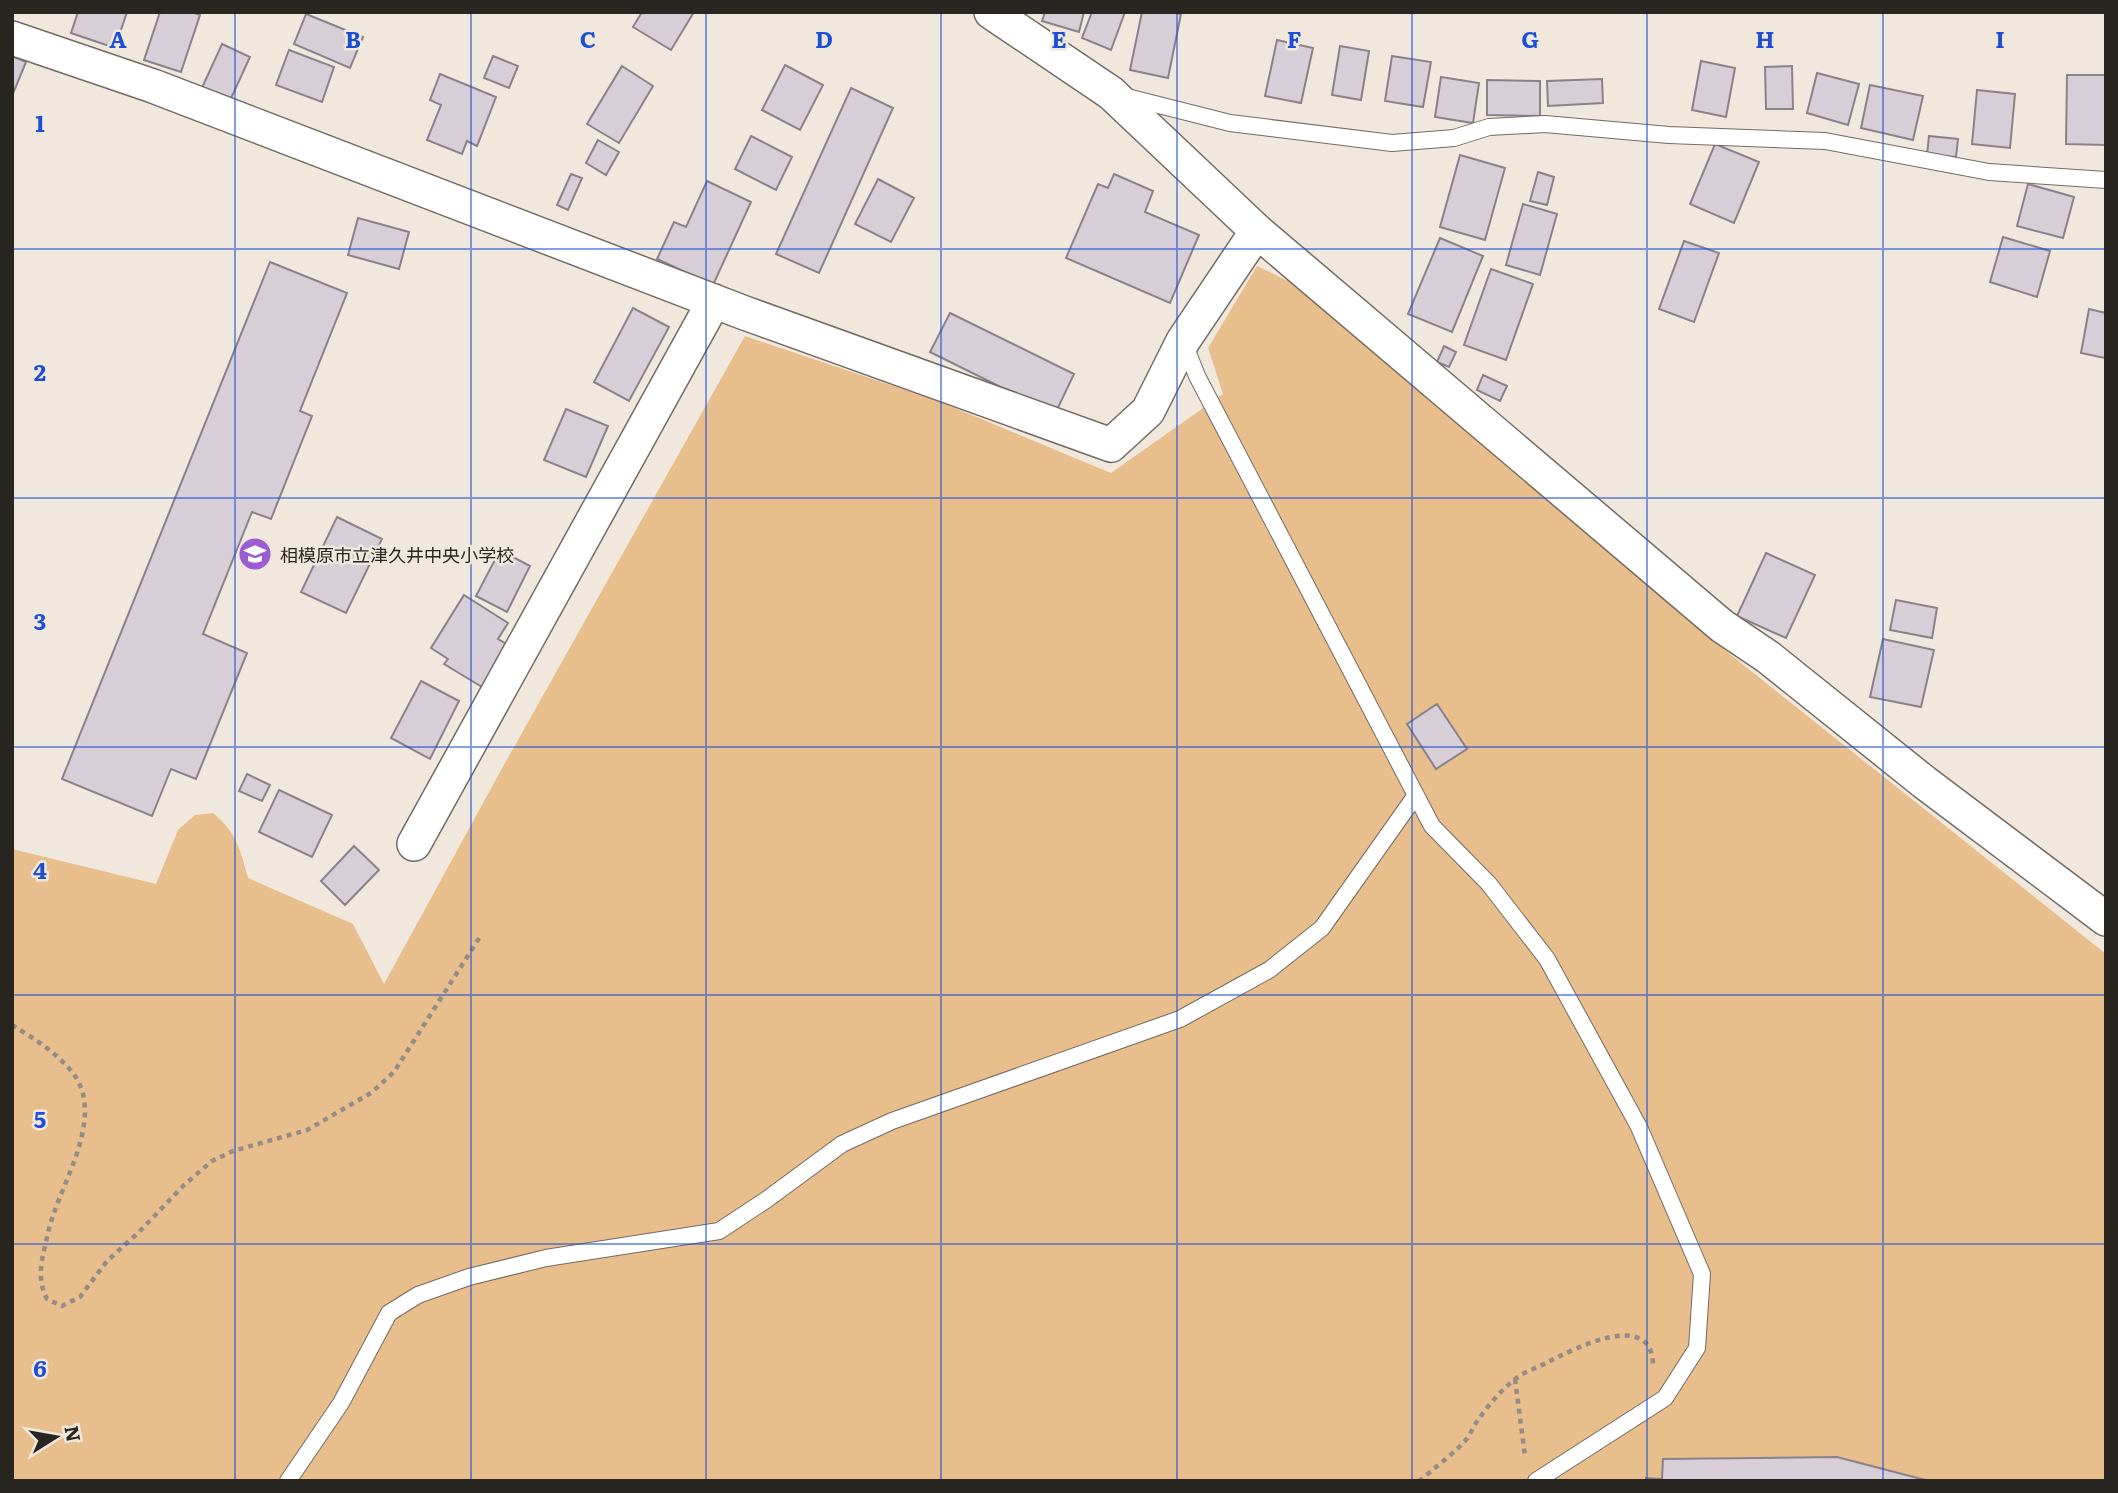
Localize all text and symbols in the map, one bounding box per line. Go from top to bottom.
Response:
text: A [109,21,127,55]
text: B [345,21,361,55]
text: C [580,21,596,55]
text: D [815,21,833,55]
text: E [1051,21,1067,55]
text: F [1287,21,1302,55]
text: G [1521,21,1539,55]
text: H [1755,21,1775,55]
text: I [1995,21,2005,55]
text: 1 [35,105,45,139]
text: 2 [34,354,46,388]
school or university icon: 相模原市立津久井中央小学校 [236,535,274,573]
place label: 相模原市立津久井中央小学校 [280,541,514,568]
text: 3 [34,603,46,637]
text: 4 [33,852,47,886]
text: 5 [34,1101,46,1135]
text: 6 [33,1350,47,1384]
north arrow [21,1402,91,1472]
text: N [58,1423,89,1444]

